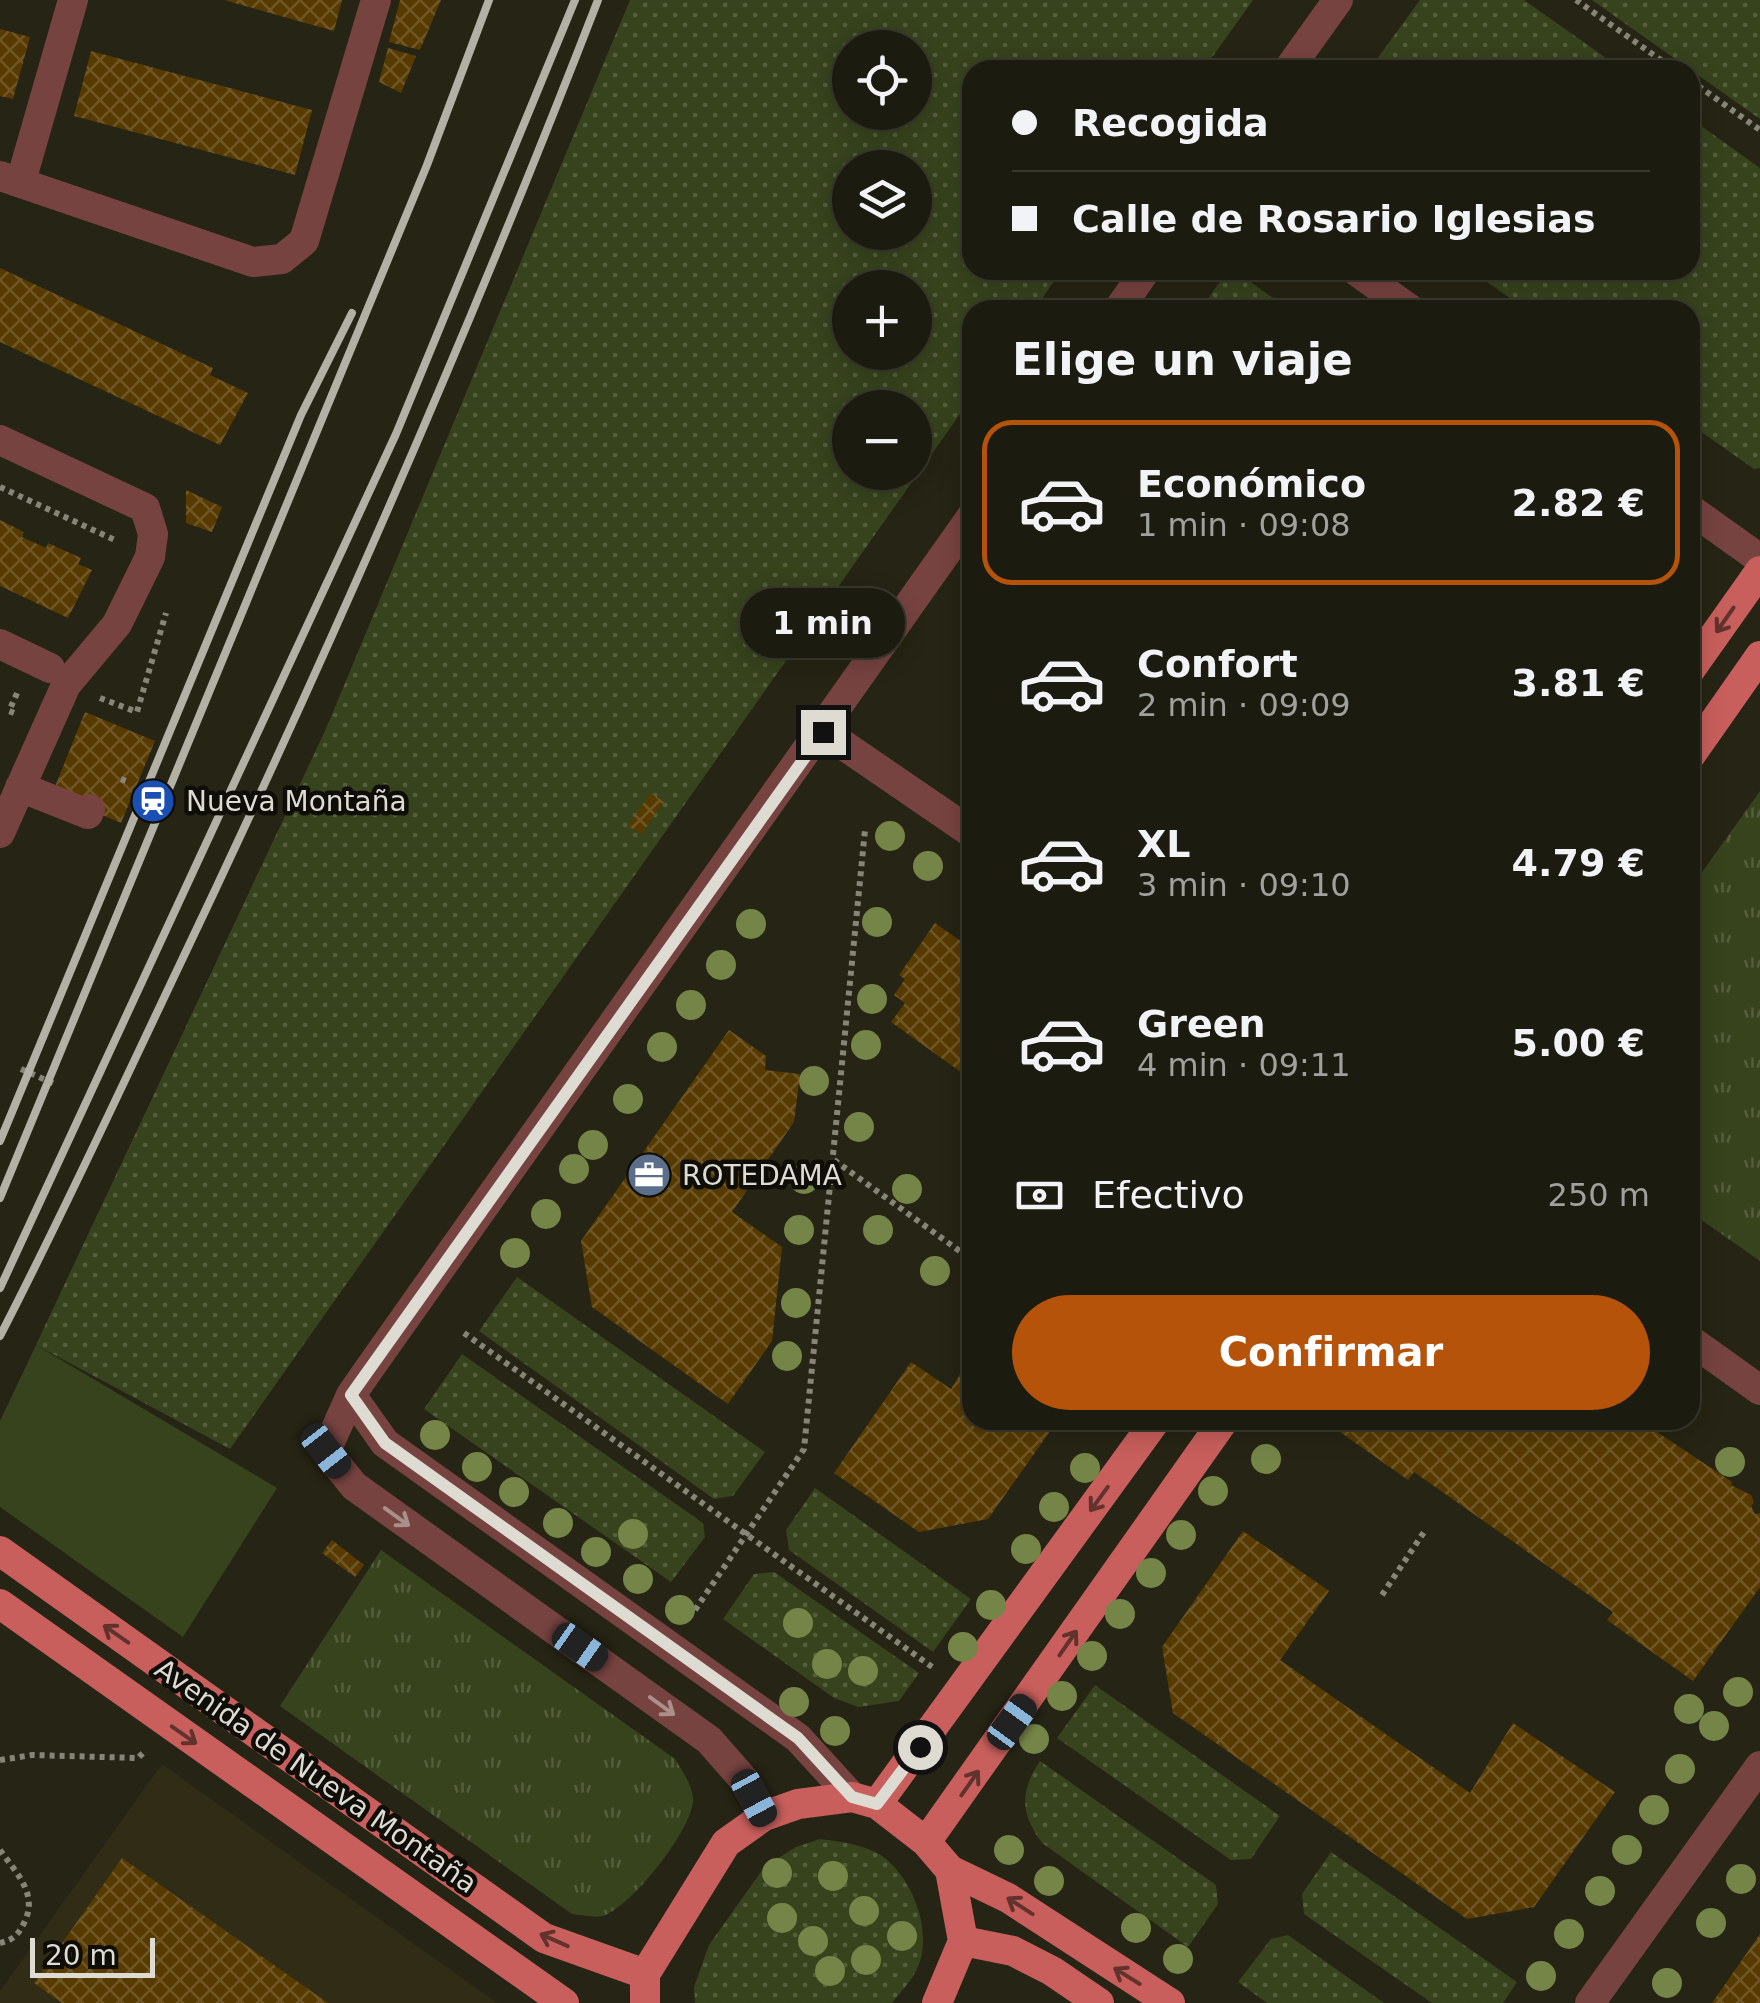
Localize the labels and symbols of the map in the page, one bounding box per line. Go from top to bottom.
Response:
callout: 1 min [740,587,906,657]
one-way arrow [1715,606,1736,634]
route end [801,710,846,755]
station icon: Nueva Montaña [130,778,176,824]
place label: Nueva Montaña [186,785,407,818]
office icon: ROTEDAMA [626,1152,672,1198]
place label: ROTEDAMA [682,1159,842,1192]
car [296,1418,356,1484]
one-way arrow [1089,1485,1110,1512]
one-way arrow [383,1506,410,1527]
car [547,1618,613,1676]
one-way arrow [102,1624,130,1645]
one-way arrow [1057,1629,1078,1657]
street label: Avenida de Nueva Montaña [149,1652,483,1900]
car [982,1689,1042,1755]
one-way arrow [647,1695,675,1716]
one-way arrow [170,1724,198,1745]
route start [898,1725,943,1770]
car [727,1764,781,1832]
one-way arrow [959,1769,980,1797]
one-way arrow [1006,1896,1034,1917]
one-way arrow [539,1930,569,1948]
scale bar [30,1933,155,1978]
one-way arrow [1114,1966,1142,1986]

